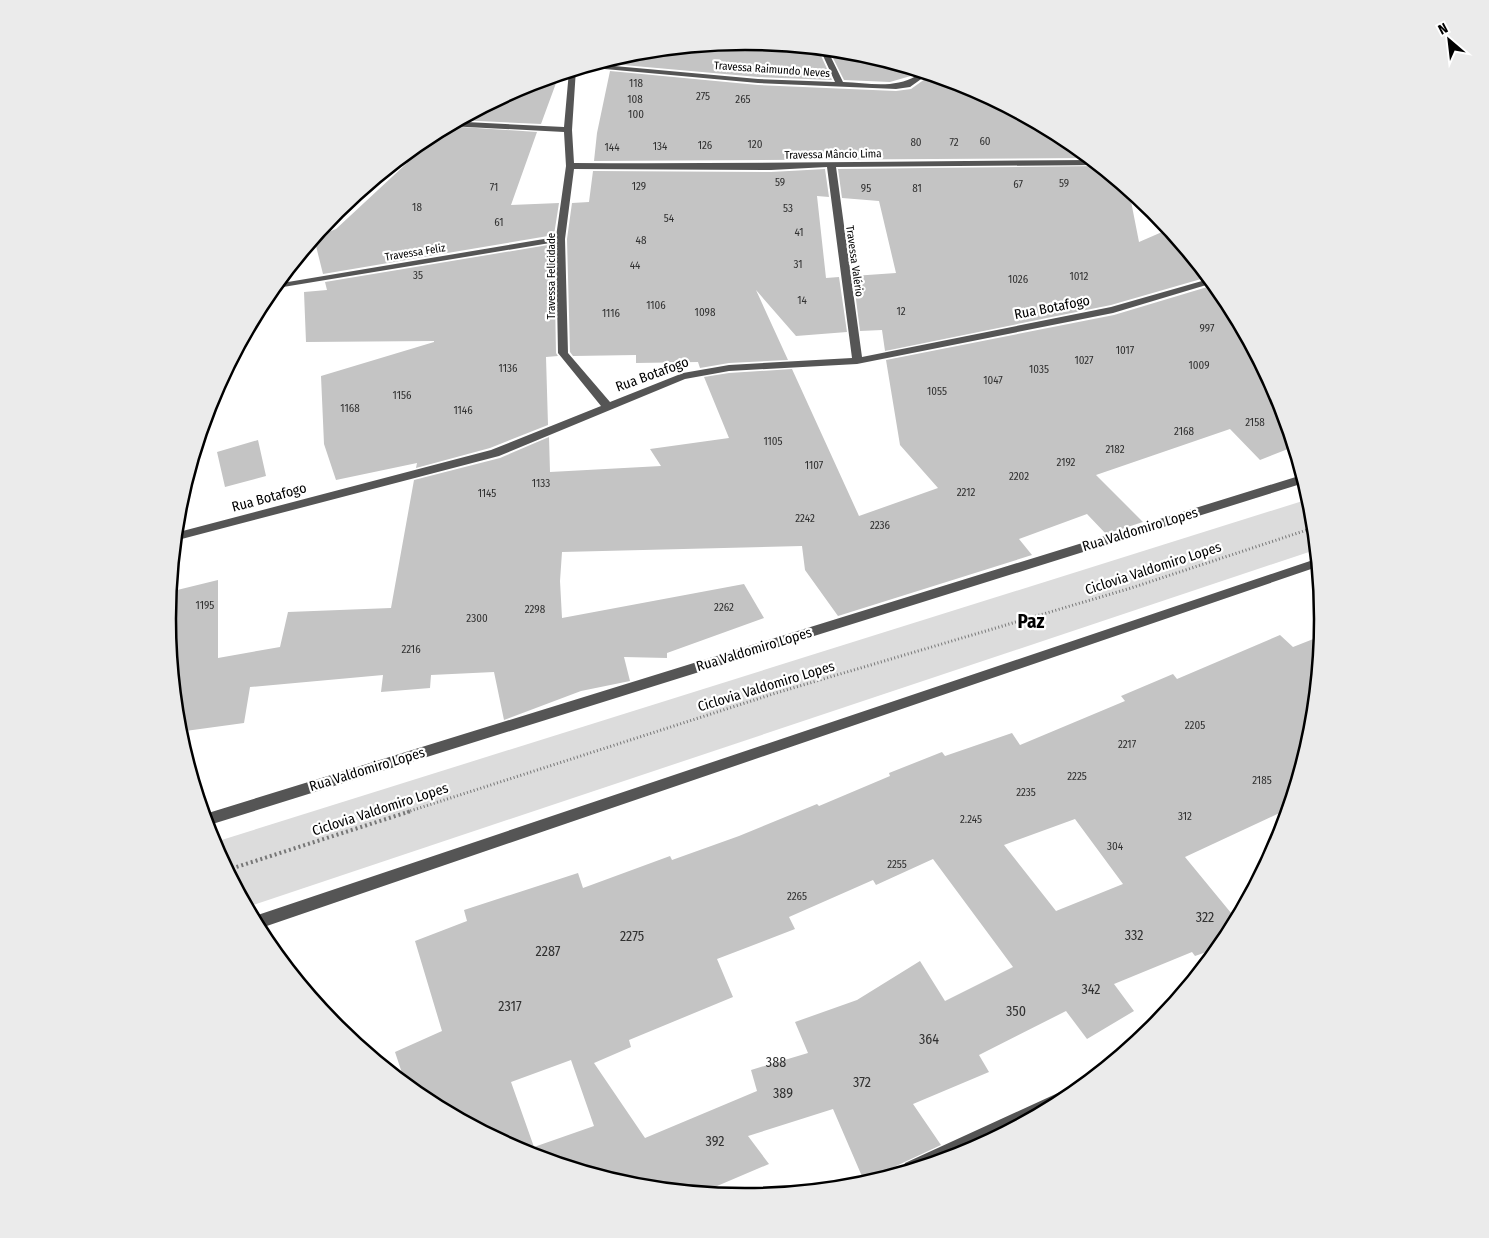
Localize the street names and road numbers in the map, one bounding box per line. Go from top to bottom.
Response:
street label: Travessa Raimundo Neves [713,59,831,80]
street label: Travessa Mâncio Lima [784,147,882,162]
street label: Travessa Valério [843,224,866,298]
street label: Travessa Felicidade [545,233,558,319]
street label: Travessa Feliz [384,241,447,264]
street label: Rua Botafogo [1013,292,1091,323]
street label: Rua Botafogo [613,353,691,396]
street label: Rua Botafogo [230,479,308,516]
street label: Rua Valdomiro Lopes [1080,504,1200,555]
street label: Ciclovia Valdomiro Lopes [1083,538,1223,599]
street label: Rua Valdomiro Lopes [694,624,814,675]
street label: Ciclovia Valdomiro Lopes [696,658,837,715]
street label: Rua Valdomiro Lopes [307,744,427,795]
street label: Ciclovia Valdomiro Lopes [310,779,450,840]

